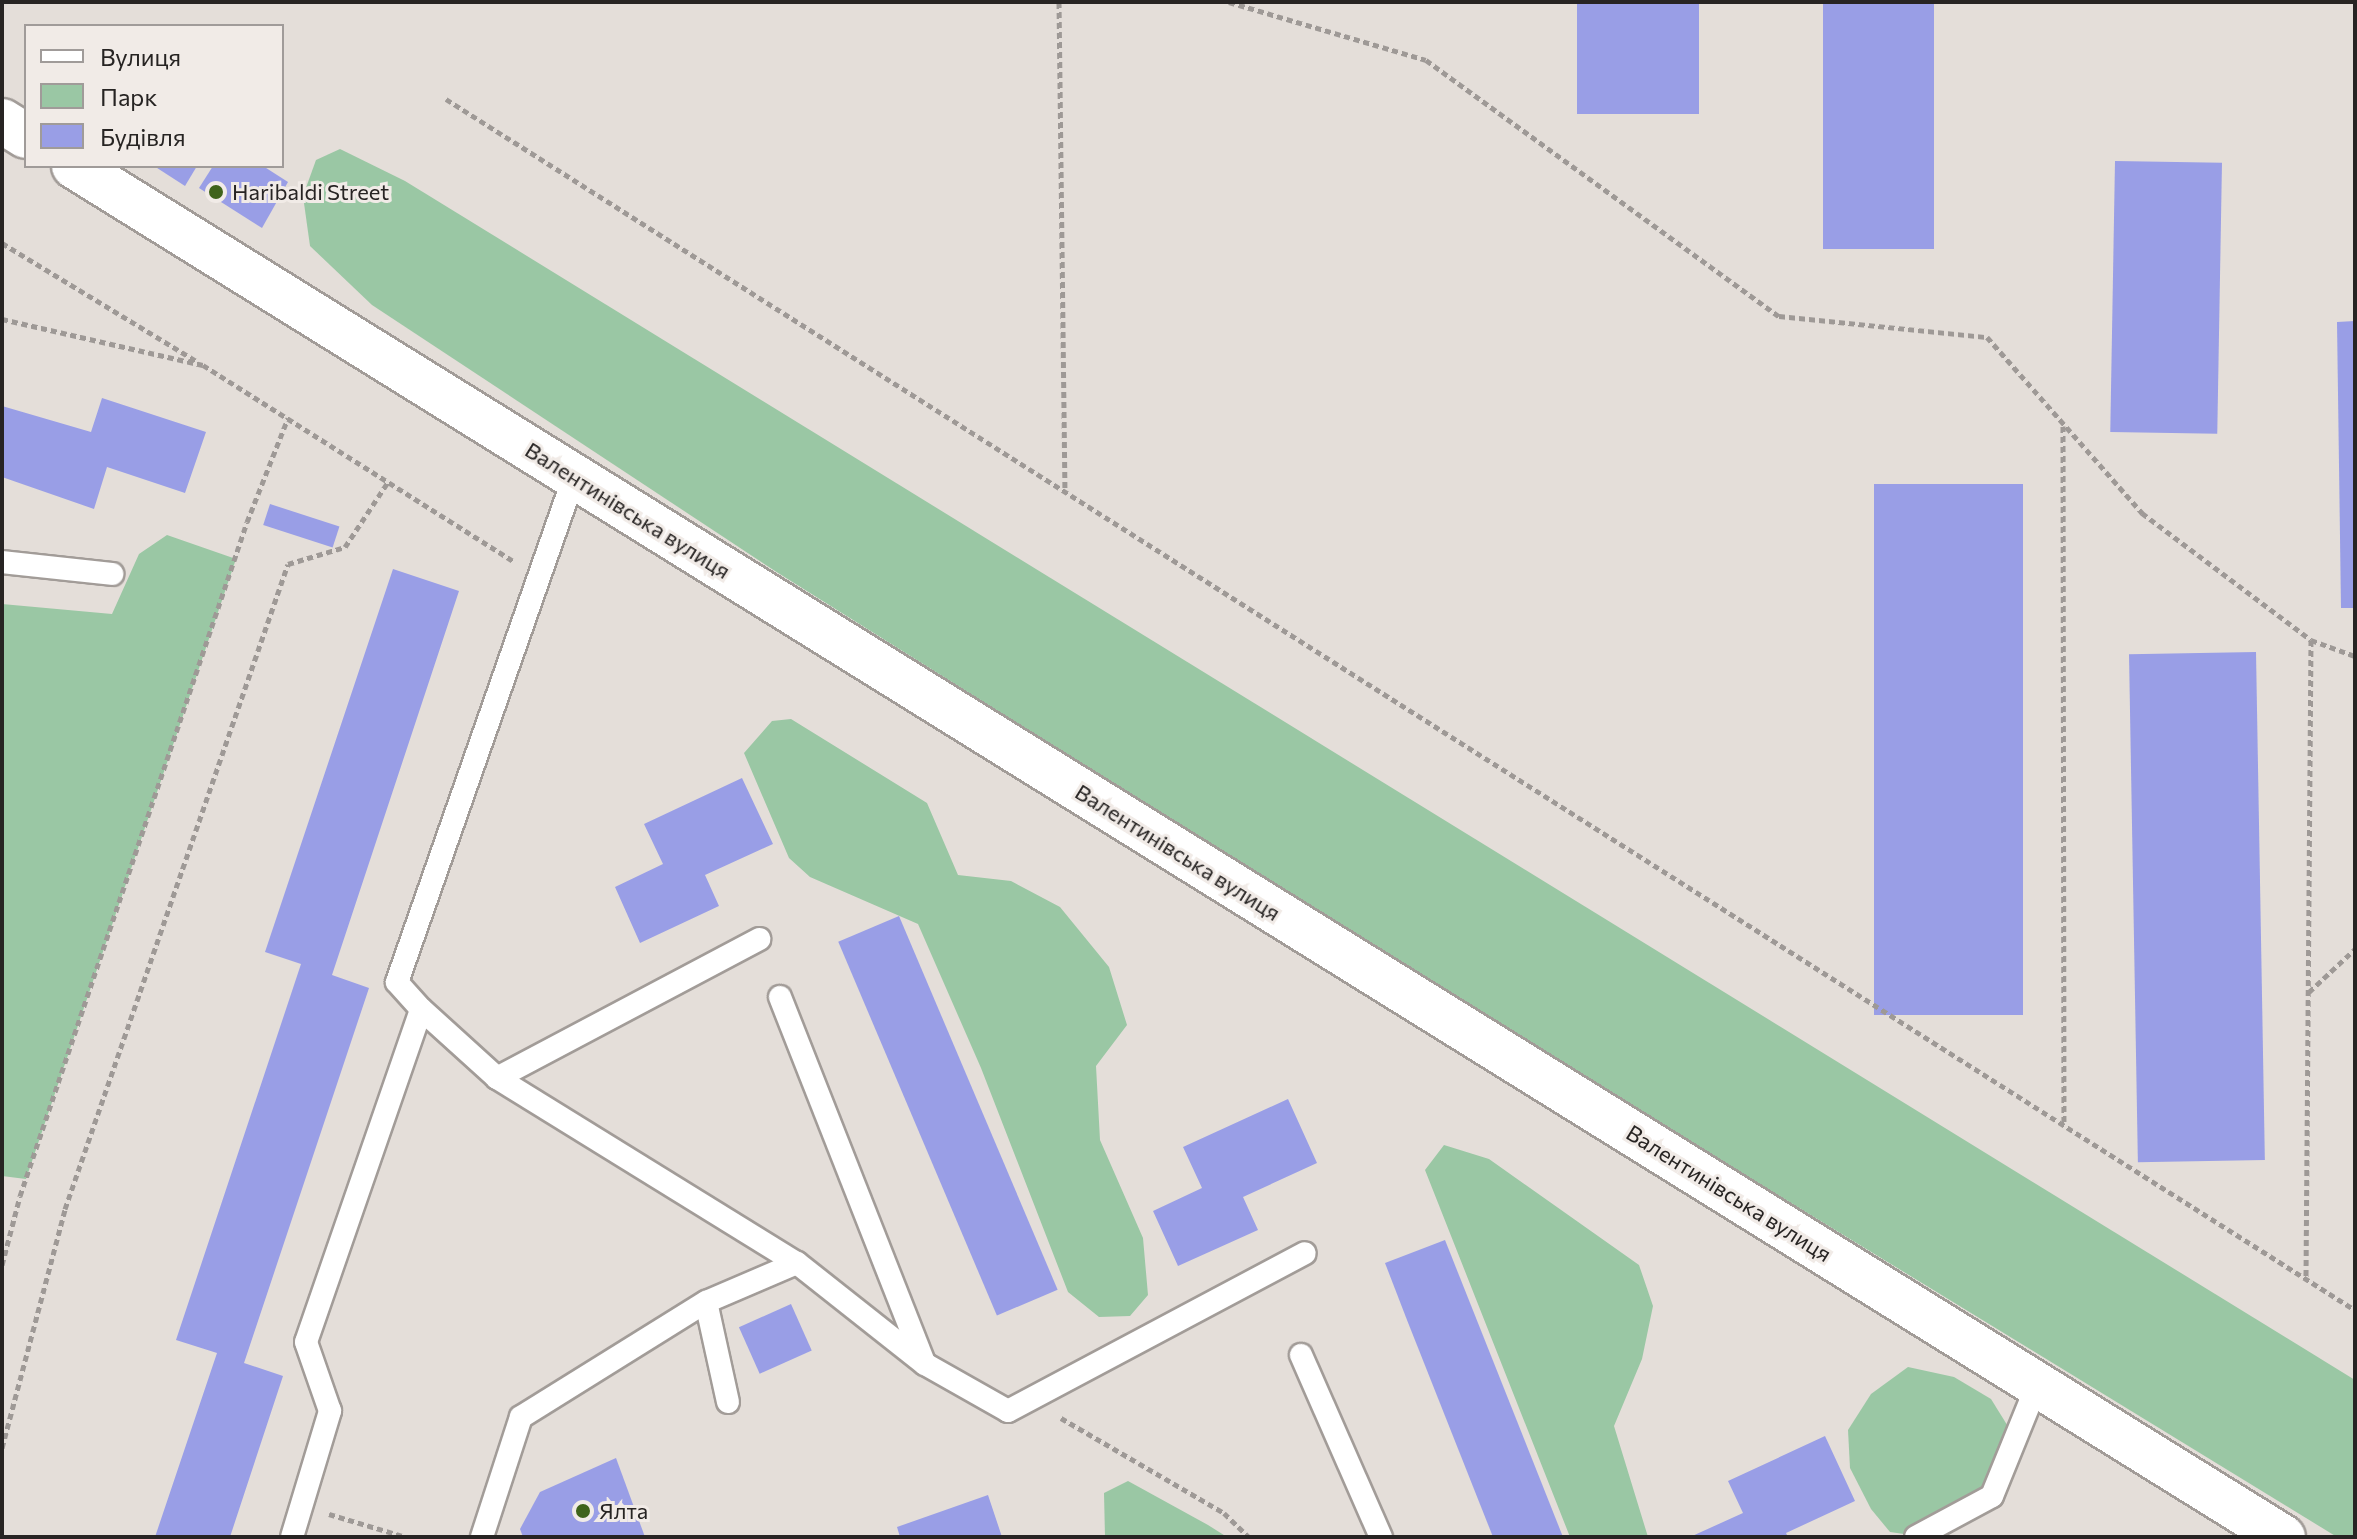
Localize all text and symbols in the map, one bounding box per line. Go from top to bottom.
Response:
legend [24,24,284,168]
text: Вулиця [100,42,181,71]
text: Парк [100,82,157,111]
text: Будівля [100,122,186,151]
place label: Haribaldi Street [232,179,389,205]
marker: Haribaldi Street [207,183,225,201]
street label: Валентинівська вулиця [521,436,735,584]
street label: Валентинівська вулиця [1071,778,1285,926]
street label: Валентинівська вулиця [1622,1119,1836,1267]
place label: Ялта [599,1498,648,1524]
marker: Ялта [574,1502,592,1520]

